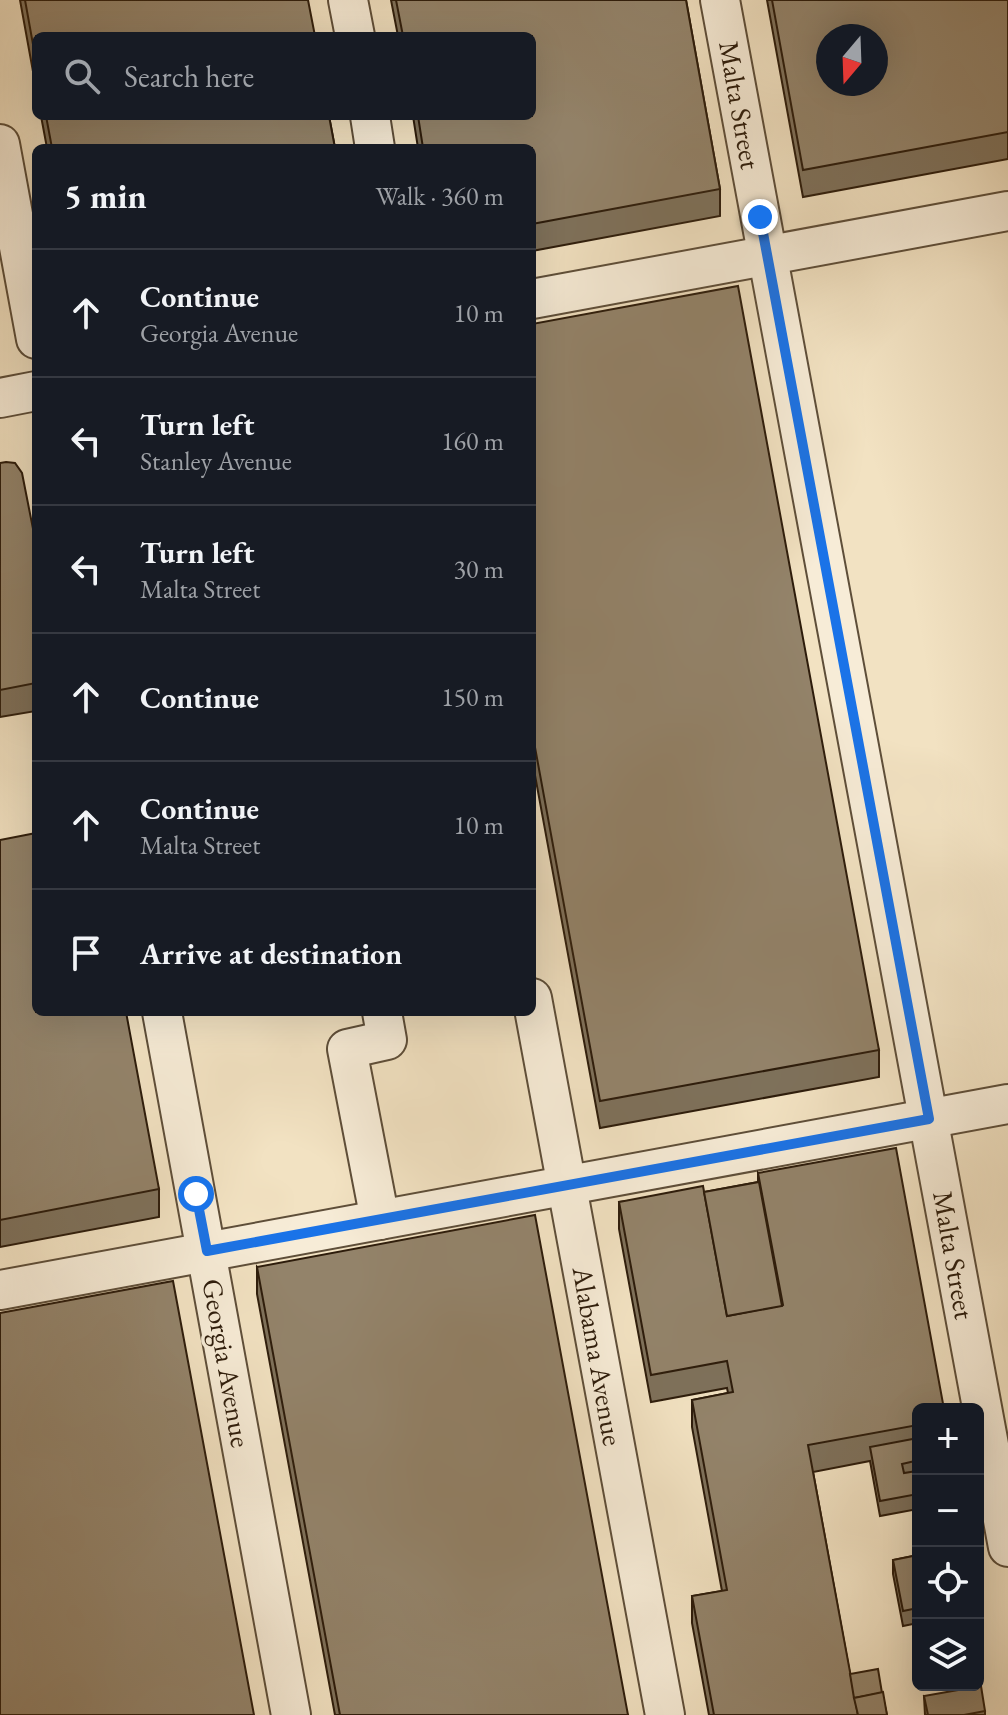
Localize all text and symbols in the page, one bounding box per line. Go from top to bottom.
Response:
north arrow [816,24,888,96]
search box [32,32,536,120]
street label: Malta Street [711,38,769,172]
icon: search [60,54,104,98]
text: Search here [124,57,254,96]
text: 5 min [64,174,147,218]
text: Walk · 360 m [376,179,504,213]
route end [742,199,778,235]
text: Continue [140,277,259,316]
icon: ahead [64,291,108,335]
text: 10 m [454,296,504,330]
text: Georgia Avenue [140,316,298,350]
text: Turn left [140,405,254,444]
icon: left [64,419,108,463]
text: 160 m [441,424,504,458]
text: Stanley Avenue [140,444,292,478]
text: Turn left [140,533,254,572]
icon: left [64,547,108,591]
text: 30 m [454,552,504,586]
text: Malta Street [140,572,260,606]
icon: ahead [64,675,108,719]
text: Continue [140,678,259,717]
text: 150 m [441,680,504,714]
text: Continue [140,789,259,828]
icon: ahead [64,803,108,847]
text: 10 m [454,808,504,842]
text: Malta Street [140,828,260,862]
icon: arrive [64,931,108,975]
text: Arrive at destination [140,934,402,973]
route start [178,1176,214,1212]
street label: Malta Street [925,1188,983,1322]
street label: Alabama Avenue [564,1263,631,1448]
street label: Georgia Avenue [194,1276,260,1450]
map controls [912,1403,984,1691]
button: + [912,1403,984,1475]
button: − [912,1475,984,1547]
button: locate [912,1547,984,1619]
button: layers [912,1619,984,1691]

